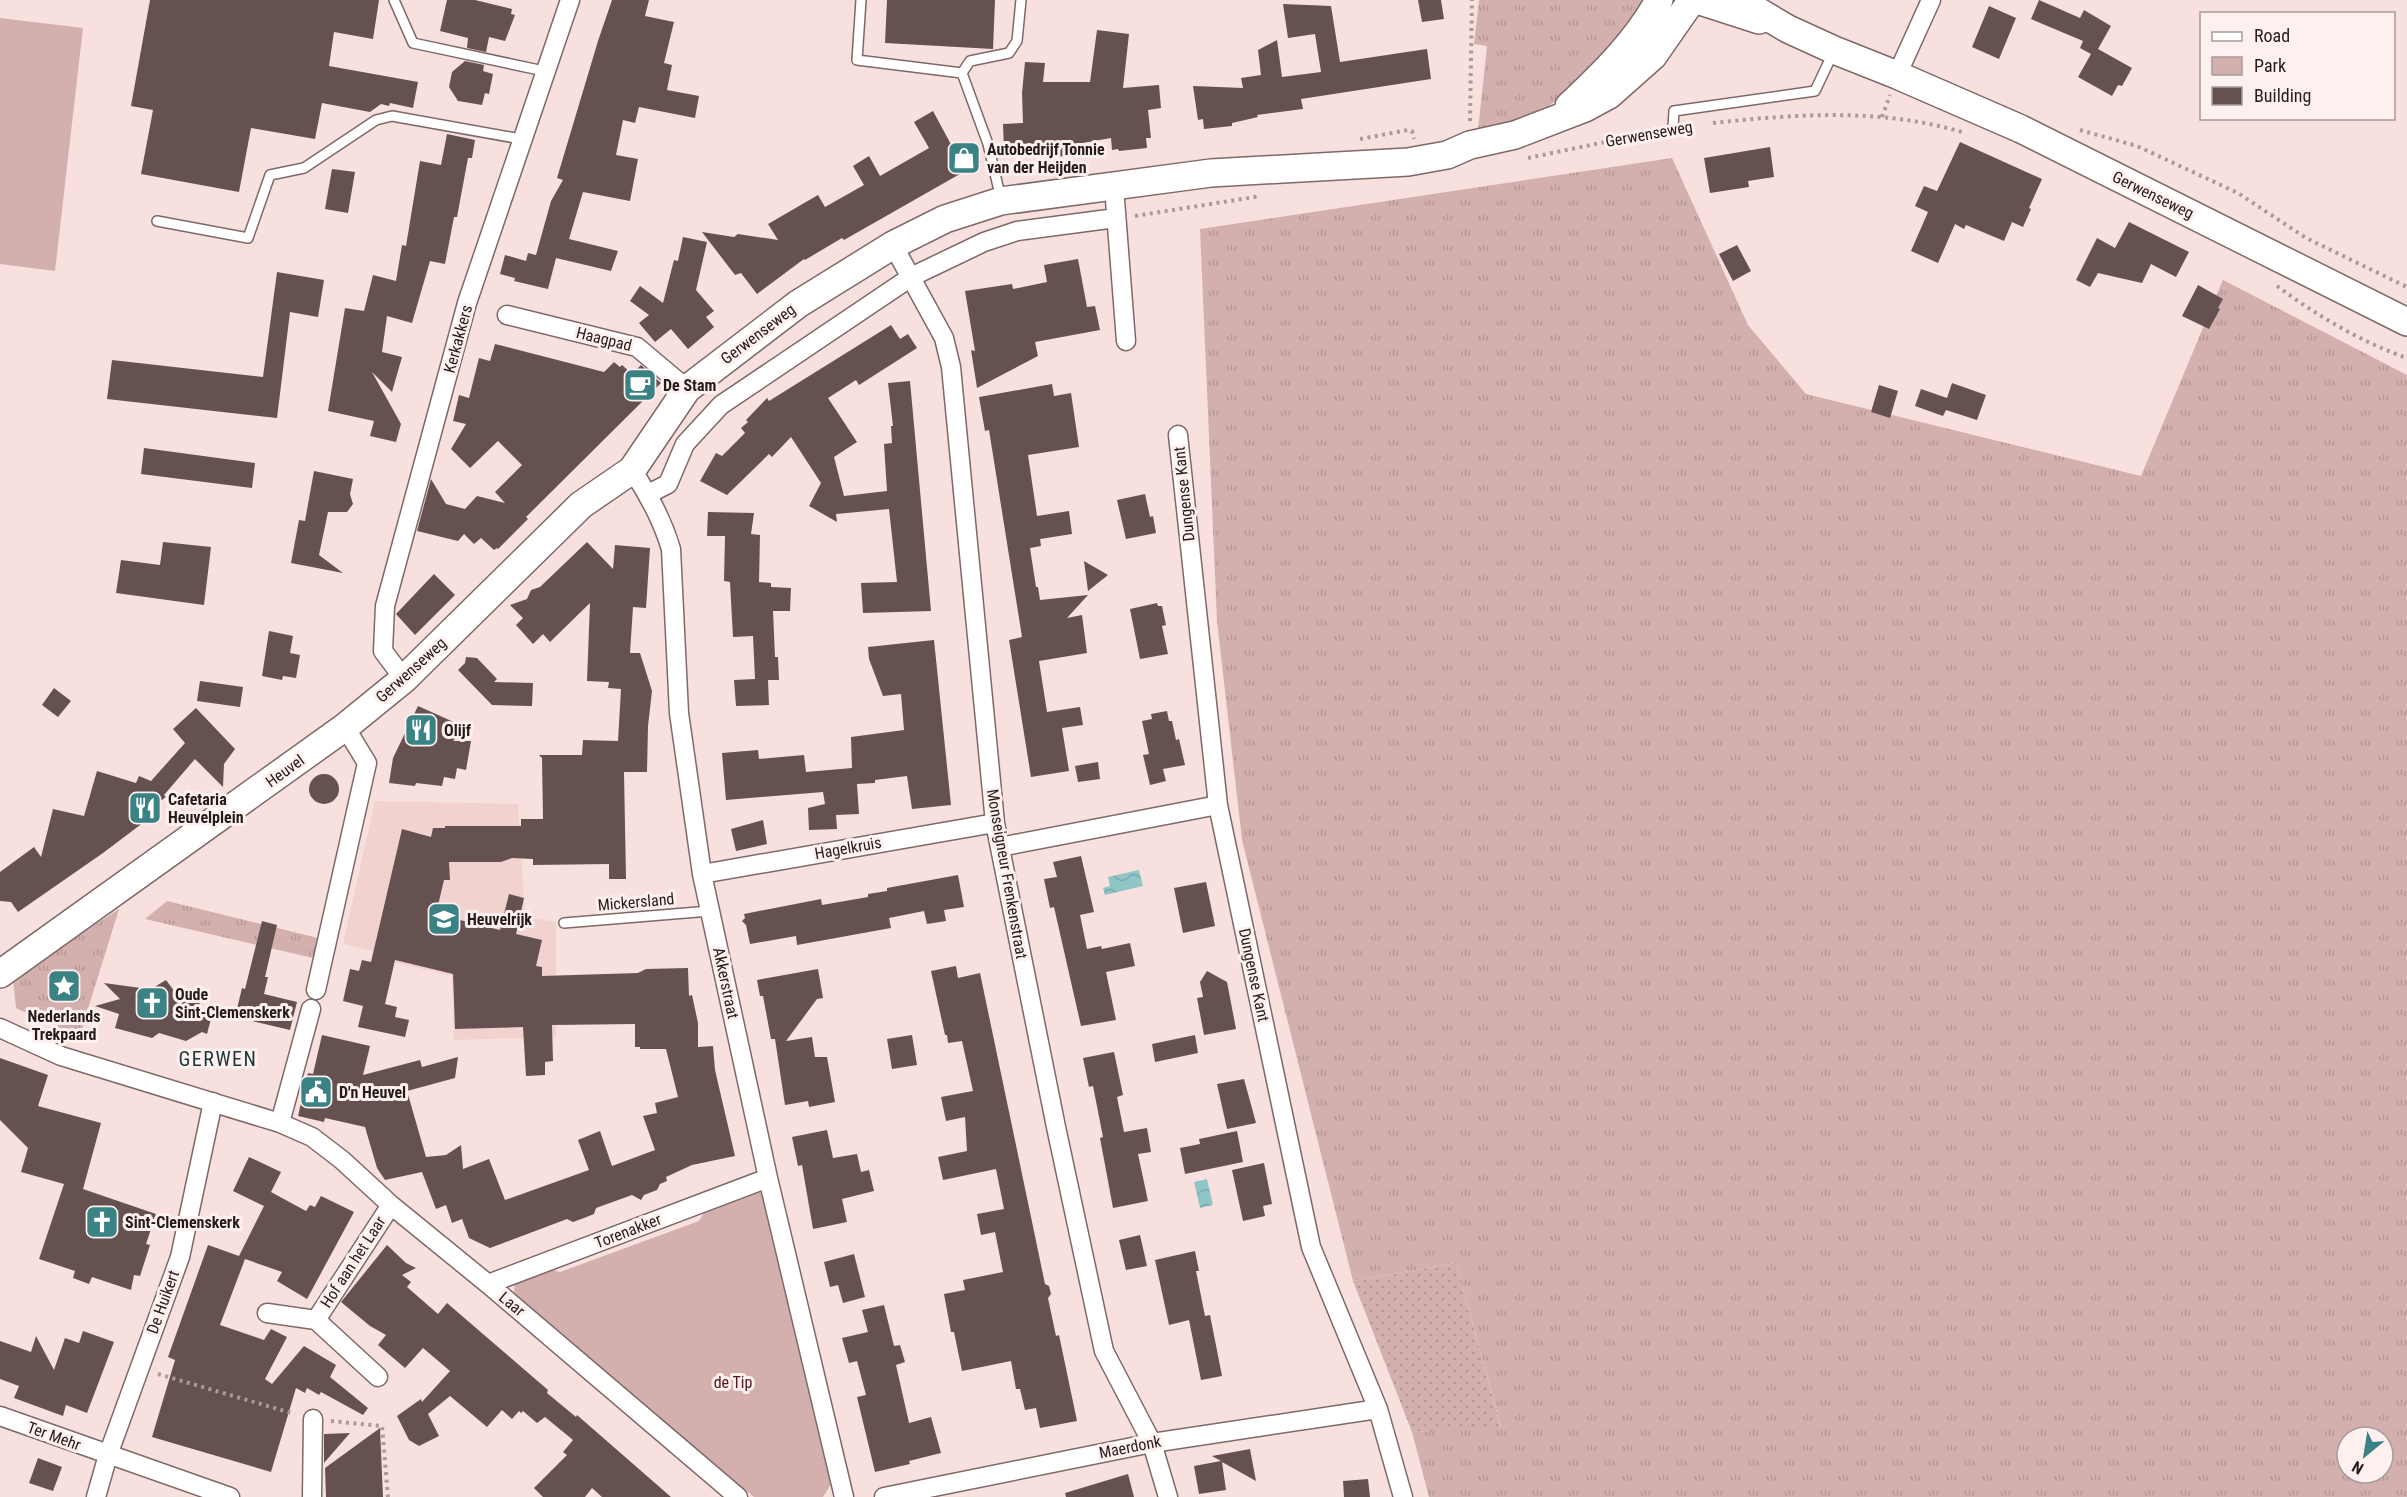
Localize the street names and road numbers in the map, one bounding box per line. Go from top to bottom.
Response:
street label: Gerwenseweg [1604,117,1694,151]
street label: Gerwenseweg [2109,167,2197,223]
street label: Gerwenseweg [717,300,799,368]
street label: Kerkakkers [440,303,476,375]
street label: Haagpad [574,323,634,355]
street label: Dungense Kant [1170,445,1198,542]
street label: Gerwenseweg [372,633,450,707]
street label: Heuvel [262,751,308,791]
street label: Monseigneur Frenkenstraat [983,788,1031,961]
street label: Hagelkruis [813,833,883,863]
street label: Mickersland [597,889,675,915]
street label: Dungense Kant [1235,927,1273,1024]
street label: Akkerstraat [709,946,743,1021]
street label: Torenakker [592,1210,664,1252]
street label: Hof aan het Laar [316,1213,390,1311]
street label: De Huikert [143,1267,183,1336]
street label: Laar [495,1288,529,1320]
street label: Ter Mehr [25,1418,84,1455]
street label: Maerdonk [1097,1432,1163,1462]

